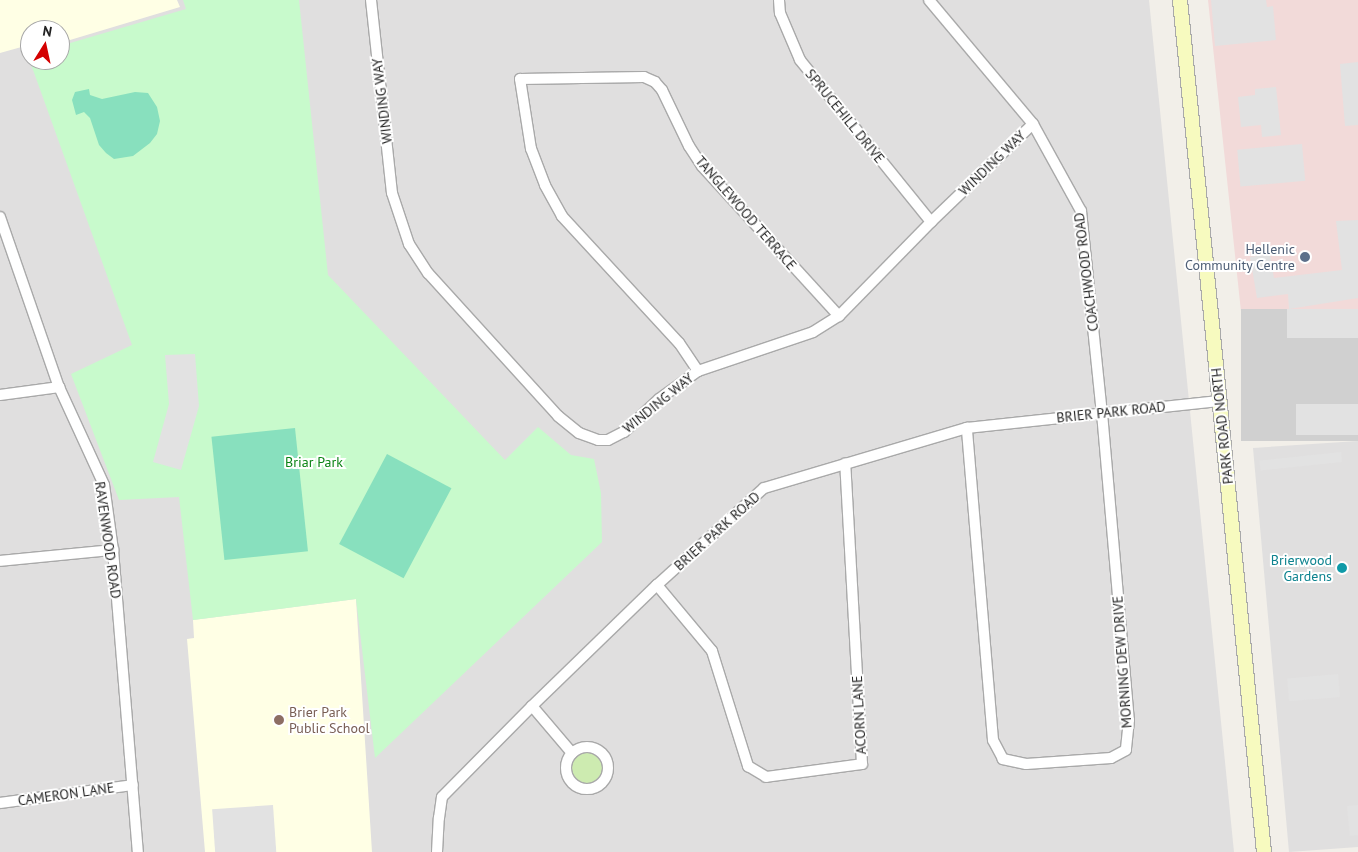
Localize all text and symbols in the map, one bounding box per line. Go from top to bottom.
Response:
north arrow [20,20,70,70]
text: N [41,22,54,41]
street label: WINDING WAY [368,57,396,145]
street label: SPRUCEHILL DRIVE [802,65,888,167]
street label: WINDING WAY [955,127,1029,199]
street label: TANGLEWOOD TERRACE [692,152,800,274]
street label: COACHWOOD ROAD [1070,212,1102,332]
place label: Hellenic Community Centre [1184,241,1295,274]
marker: Hellenic Community Centre [1299,251,1311,263]
street label: PARK ROAD NORTH [1208,367,1236,485]
street label: WINDING WAY [619,369,697,437]
street label: BRIER PARK ROAD [1055,398,1167,426]
park label: Briar Park [285,454,343,470]
street label: RAVENWOOD ROAD [91,480,125,600]
street label: BRIER PARK ROAD [670,488,764,574]
place label: Brierwood Gardens [1271,552,1332,584]
marker: Brierwood Gardens [1336,562,1348,574]
street label: MORNING DEW DRIVE [1109,595,1135,729]
street label: ACORN LANE [849,675,869,755]
place label: Brier Park Public School [289,704,370,736]
marker: Brier Park Public School [273,714,285,726]
street label: CAMERON LANE [17,779,115,809]

